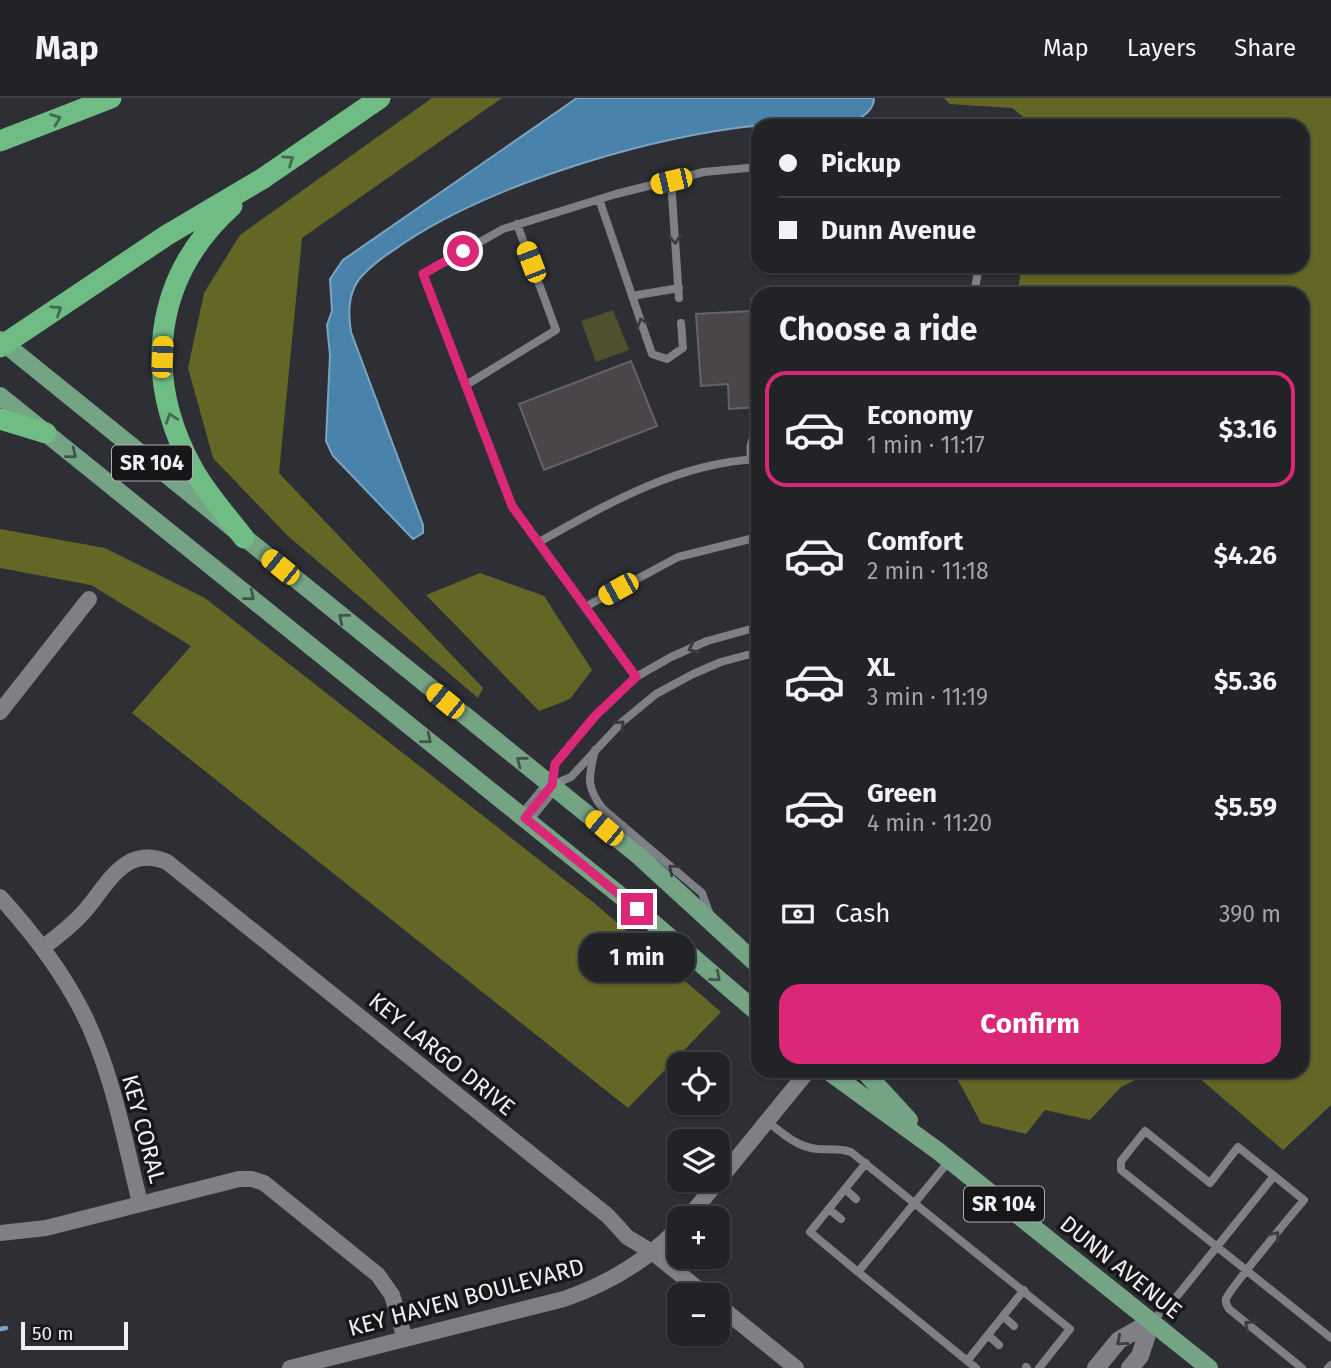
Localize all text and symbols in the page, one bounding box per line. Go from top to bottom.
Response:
text: Map [35,28,99,68]
text: Map [1043,34,1089,62]
text: Layers [1127,34,1196,62]
text: Share [1234,34,1296,62]
one-way arrow [49,114,61,128]
text: Pickup [821,148,901,179]
one-way arrow [282,155,295,168]
car [649,166,694,196]
text: Dunn Avenue [821,215,976,246]
one-way arrow [667,234,682,245]
route start [447,235,479,267]
car [514,239,549,285]
one-way arrow [49,306,62,318]
text: Choose a ride [779,310,977,348]
one-way arrow [636,317,650,329]
car [151,335,174,379]
icon: car [783,398,846,461]
text: Economy [867,400,973,431]
one-way arrow [165,412,179,424]
text: $3.16 [1219,414,1277,445]
text: 1 min · 11:17 [867,431,985,459]
one-way arrow [65,445,77,458]
road number: SR 104 [112,446,192,480]
icon: car [783,524,846,587]
text: Comfort [867,526,963,557]
text: $4.26 [1214,540,1277,571]
car [258,546,303,588]
text: 2 min · 11:18 [867,557,989,585]
car [595,570,642,608]
one-way arrow [242,588,254,601]
one-way arrow [339,614,351,627]
one-way arrow [688,640,700,654]
icon: car [783,650,846,713]
text: XL [867,652,895,683]
text: $5.36 [1214,666,1277,697]
car [423,680,468,722]
text: 3 min · 11:19 [867,683,988,711]
one-way arrow [612,720,625,733]
one-way arrow [418,731,431,743]
one-way arrow [516,756,528,769]
icon: car [783,776,846,839]
text: Green [867,778,937,809]
text: $5.59 [1214,792,1277,823]
car [582,806,627,850]
text: 4 min · 11:20 [867,809,992,837]
one-way arrow [668,864,681,877]
route end [621,893,653,925]
icon: cash [779,895,817,933]
text: Cash [835,898,891,929]
text: 390 m [1219,900,1281,928]
callout: 1 min [579,934,695,982]
text: 1 min [609,943,665,971]
one-way arrow [708,969,721,981]
button: Confirm [779,984,1281,1064]
street label: KEY LARGO DRIVE [363,986,521,1122]
map controls [667,1052,730,1346]
button: locate [667,1052,730,1115]
street label: KEY CORAL [116,1072,172,1186]
button: layers [667,1129,730,1192]
road number: SR 104 [964,1186,1044,1222]
button: + [667,1206,730,1269]
street label: DUNN AVENUE [1054,1209,1188,1325]
one-way arrow [1267,1231,1280,1243]
street label: KEY HAVEN BOULEVARD [345,1252,587,1342]
button: − [667,1283,730,1346]
scale bar [21,1319,128,1351]
one-way arrow [1244,1321,1257,1333]
text: 50 m [32,1322,73,1345]
one-way arrow [1116,1333,1129,1346]

